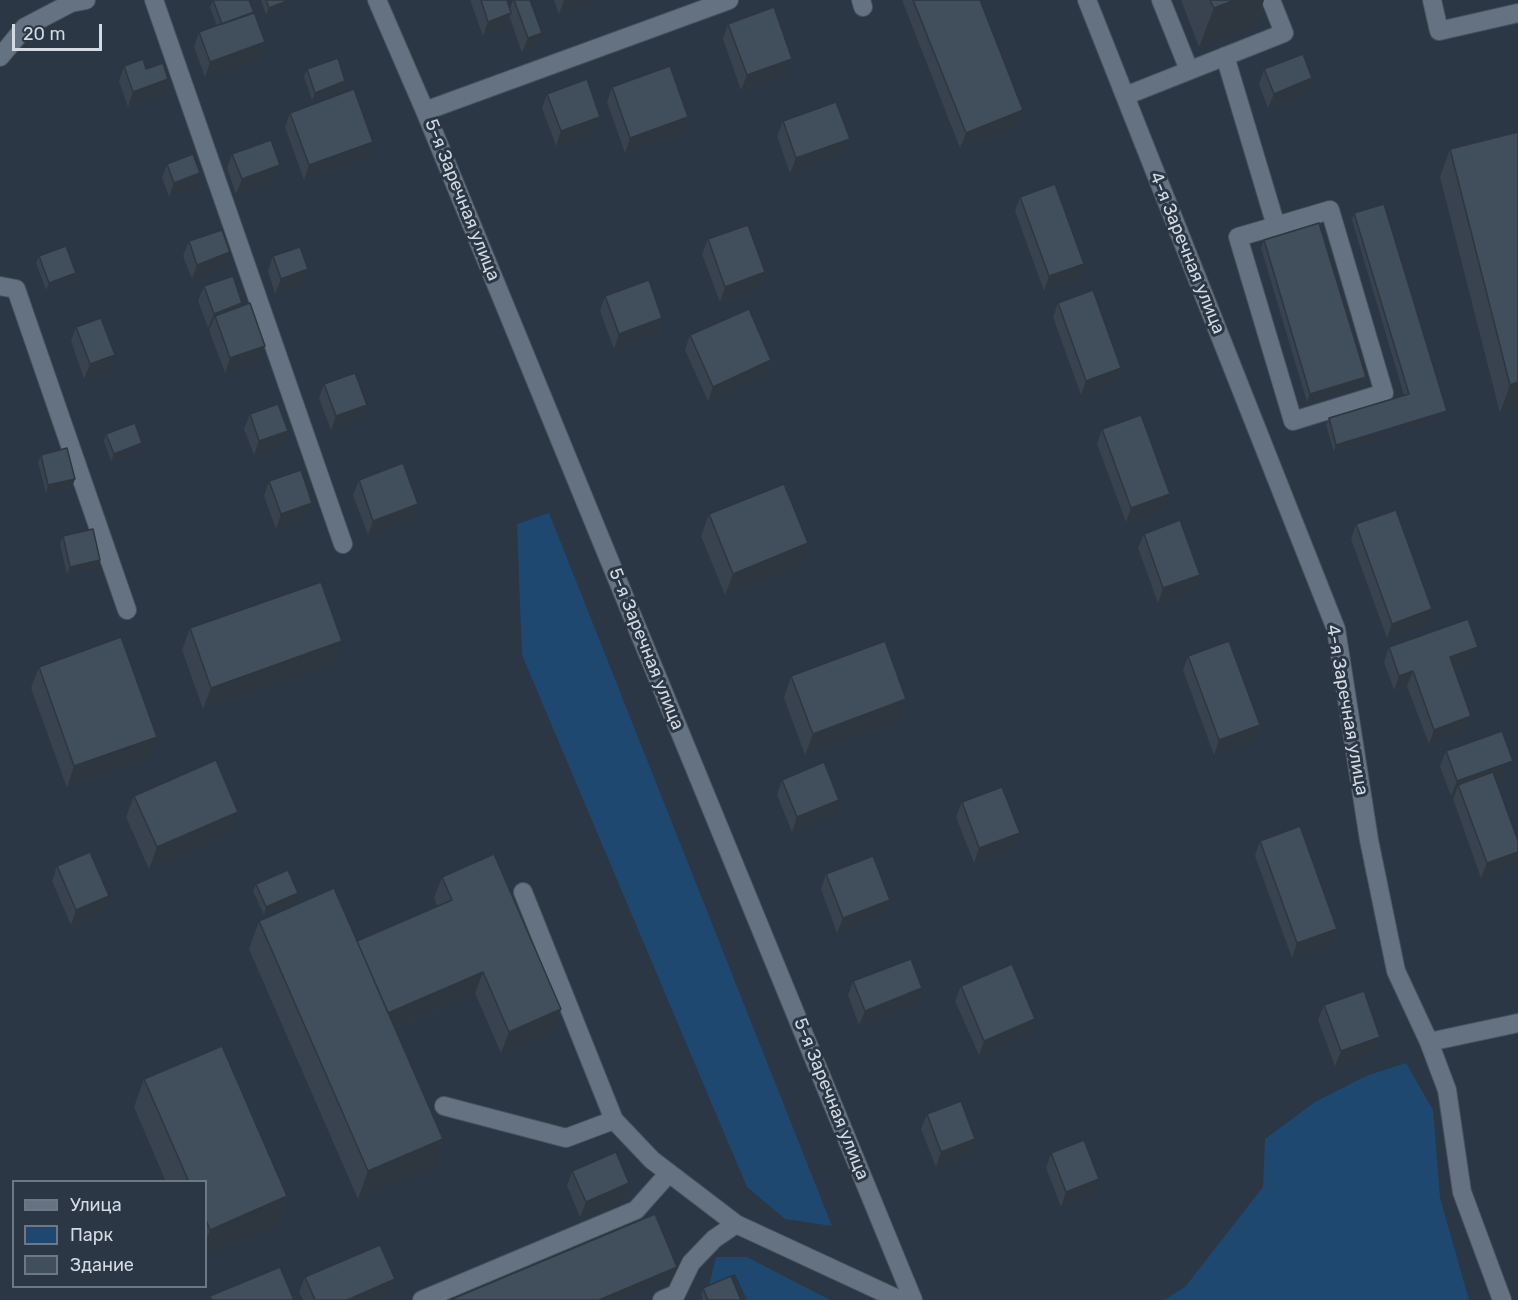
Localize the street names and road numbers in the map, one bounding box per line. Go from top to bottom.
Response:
street label: 5-я Заречная улица [420,116,504,284]
street label: 4-я Заречная улица [1145,169,1229,337]
street label: 5-я Заречная улица [604,565,688,733]
street label: 4-я Заречная улица [1321,623,1373,797]
street label: 5-я Заречная улица [789,1015,873,1183]

